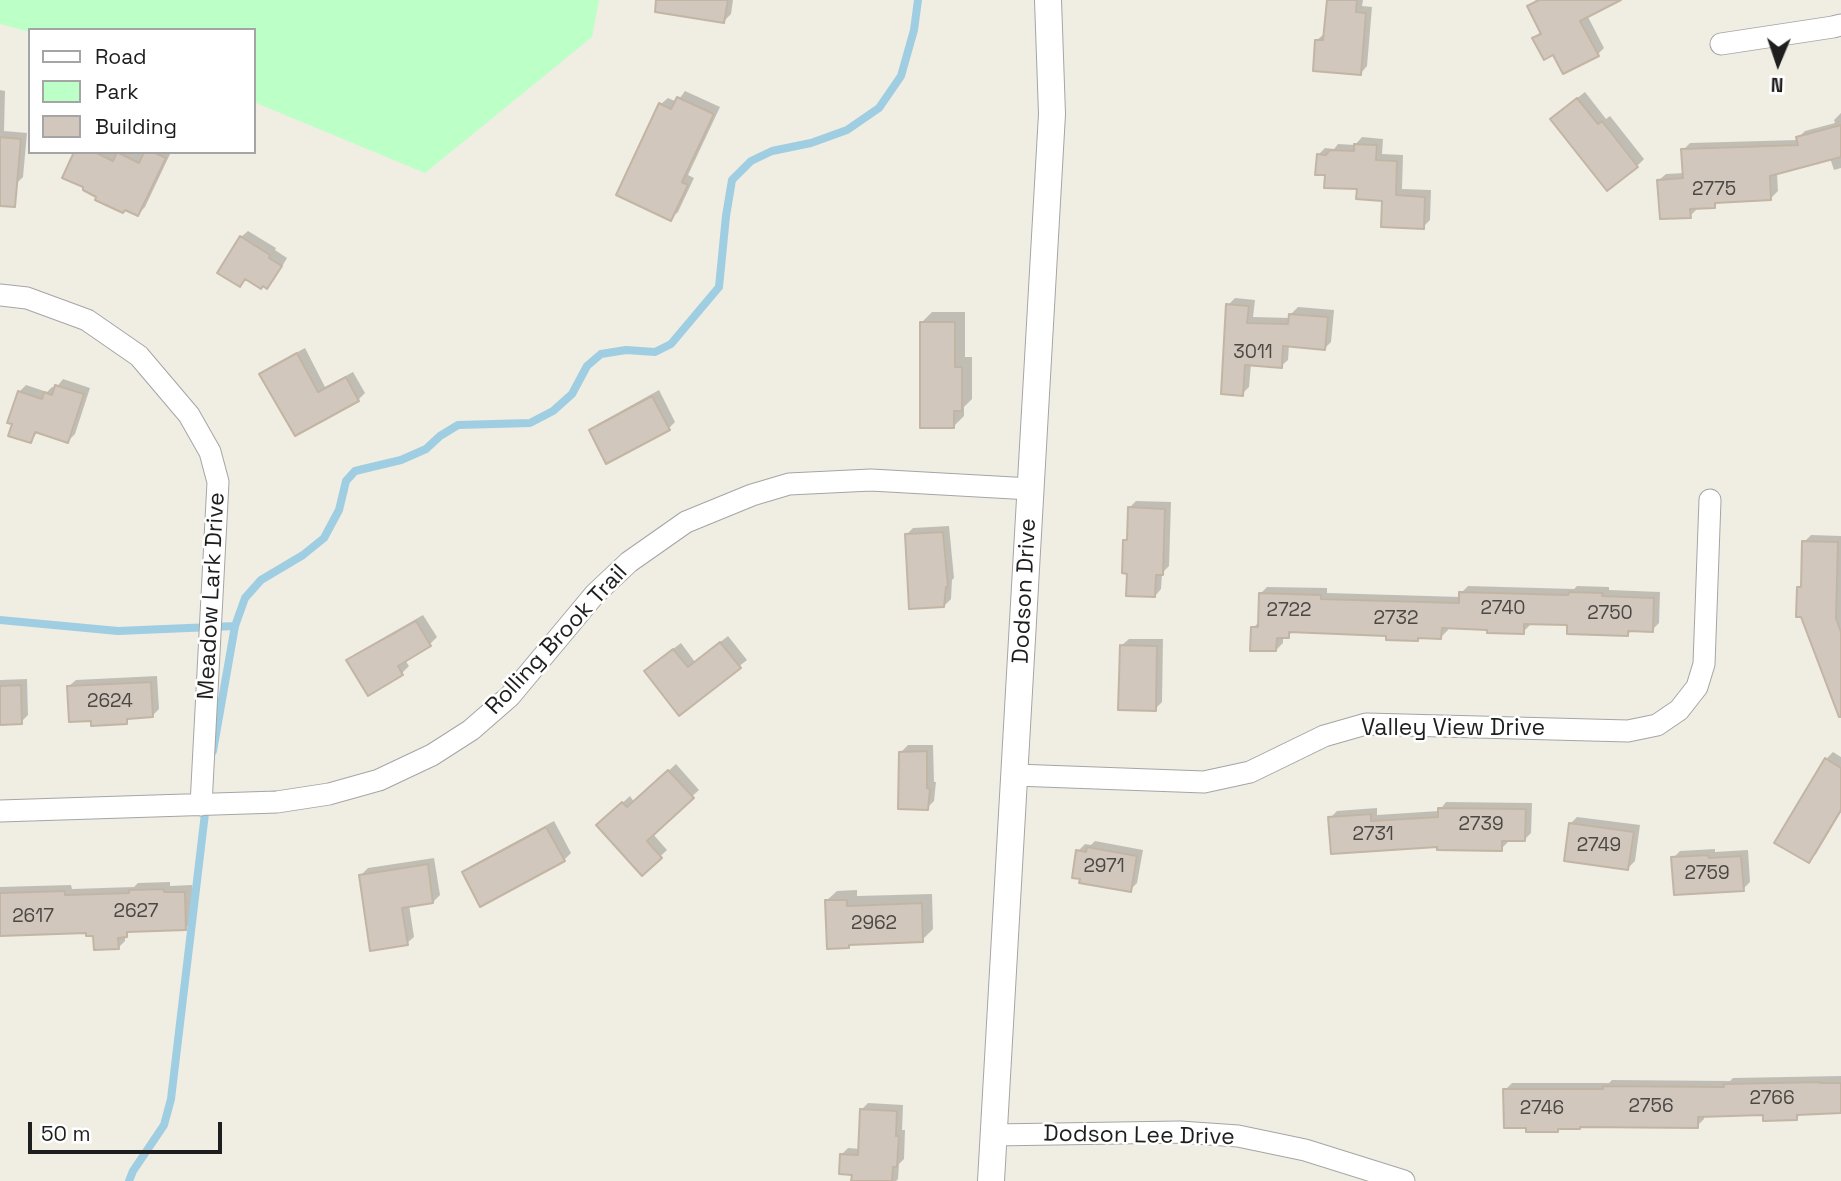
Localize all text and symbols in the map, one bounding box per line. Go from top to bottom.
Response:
legend [28,28,256,154]
north arrow [1743,28,1813,98]
text: Road [95,43,147,70]
text: N [1770,72,1784,97]
text: Park [95,78,139,105]
text: Building [95,113,177,140]
house number: 2775 [1692,179,1736,201]
house number: 3011 [1233,342,1273,364]
street label: Meadow Lark Drive [193,492,231,700]
street label: Dodson Drive [1007,518,1043,664]
street label: Rolling Brook Trail [480,559,634,721]
house number: 2740 [1481,598,1525,620]
house number: 2722 [1267,600,1311,622]
house number: 2750 [1587,603,1633,625]
house number: 2732 [1374,608,1418,630]
house number: 2624 [87,691,133,713]
street label: Valley View Drive [1361,715,1545,743]
house number: 2739 [1458,814,1504,836]
house number: 2731 [1352,824,1394,846]
house number: 2749 [1577,835,1621,857]
house number: 2971 [1083,856,1125,878]
house number: 2759 [1684,863,1730,885]
house number: 2627 [113,901,159,923]
house number: 2617 [12,906,54,928]
house number: 2962 [851,913,897,935]
house number: 2766 [1749,1088,1795,1110]
house number: 2756 [1628,1096,1674,1118]
house number: 2746 [1520,1098,1564,1120]
scale bar [32,1108,226,1152]
text: 50 m [41,1120,91,1147]
street label: Dodson Lee Drive [1043,1121,1235,1151]

